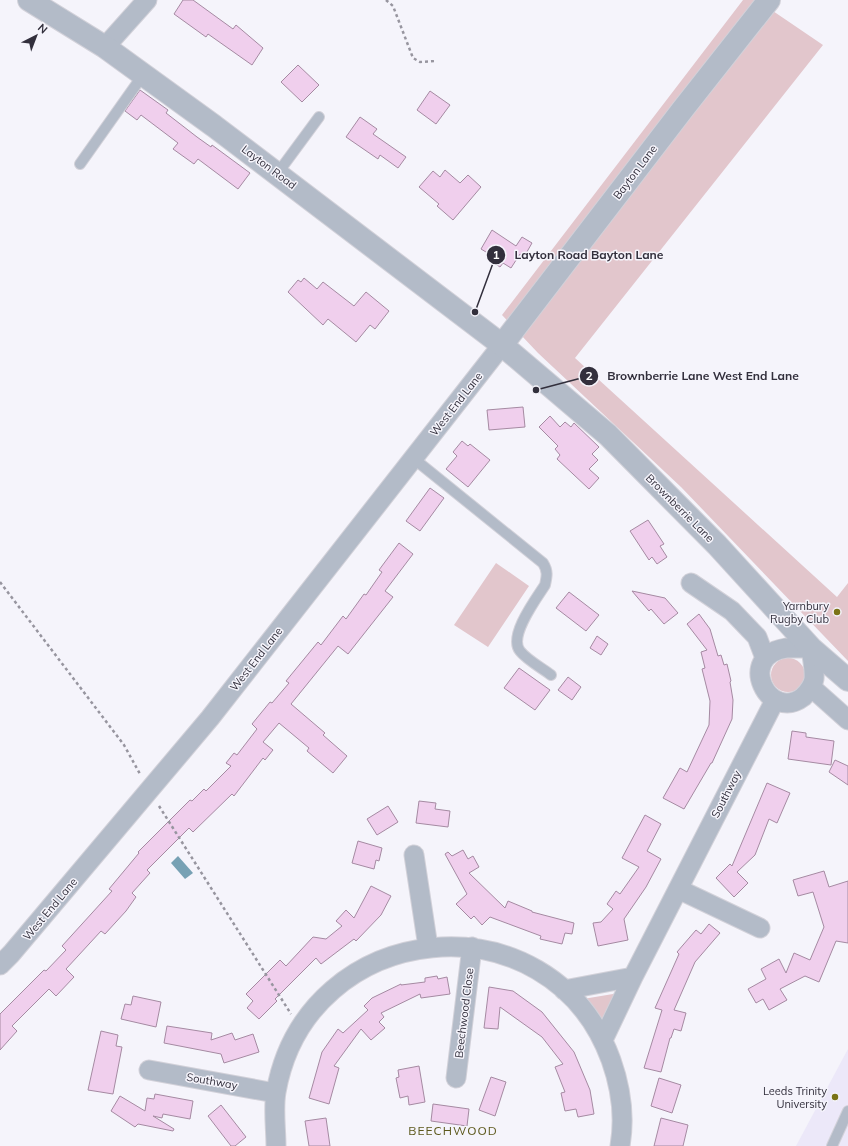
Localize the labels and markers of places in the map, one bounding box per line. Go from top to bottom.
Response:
callout: Layton Road Bayton Lane [486,243,671,267]
callout: Brownberrie Lane West End Lane [579,364,807,388]
place label: Yarnbury Rugby Club [770,599,829,626]
marker: Yarnbury Rugby Club [832,607,842,617]
place label: Leeds Trinity University [763,1084,827,1111]
marker: Leeds Trinity University [830,1092,840,1102]

